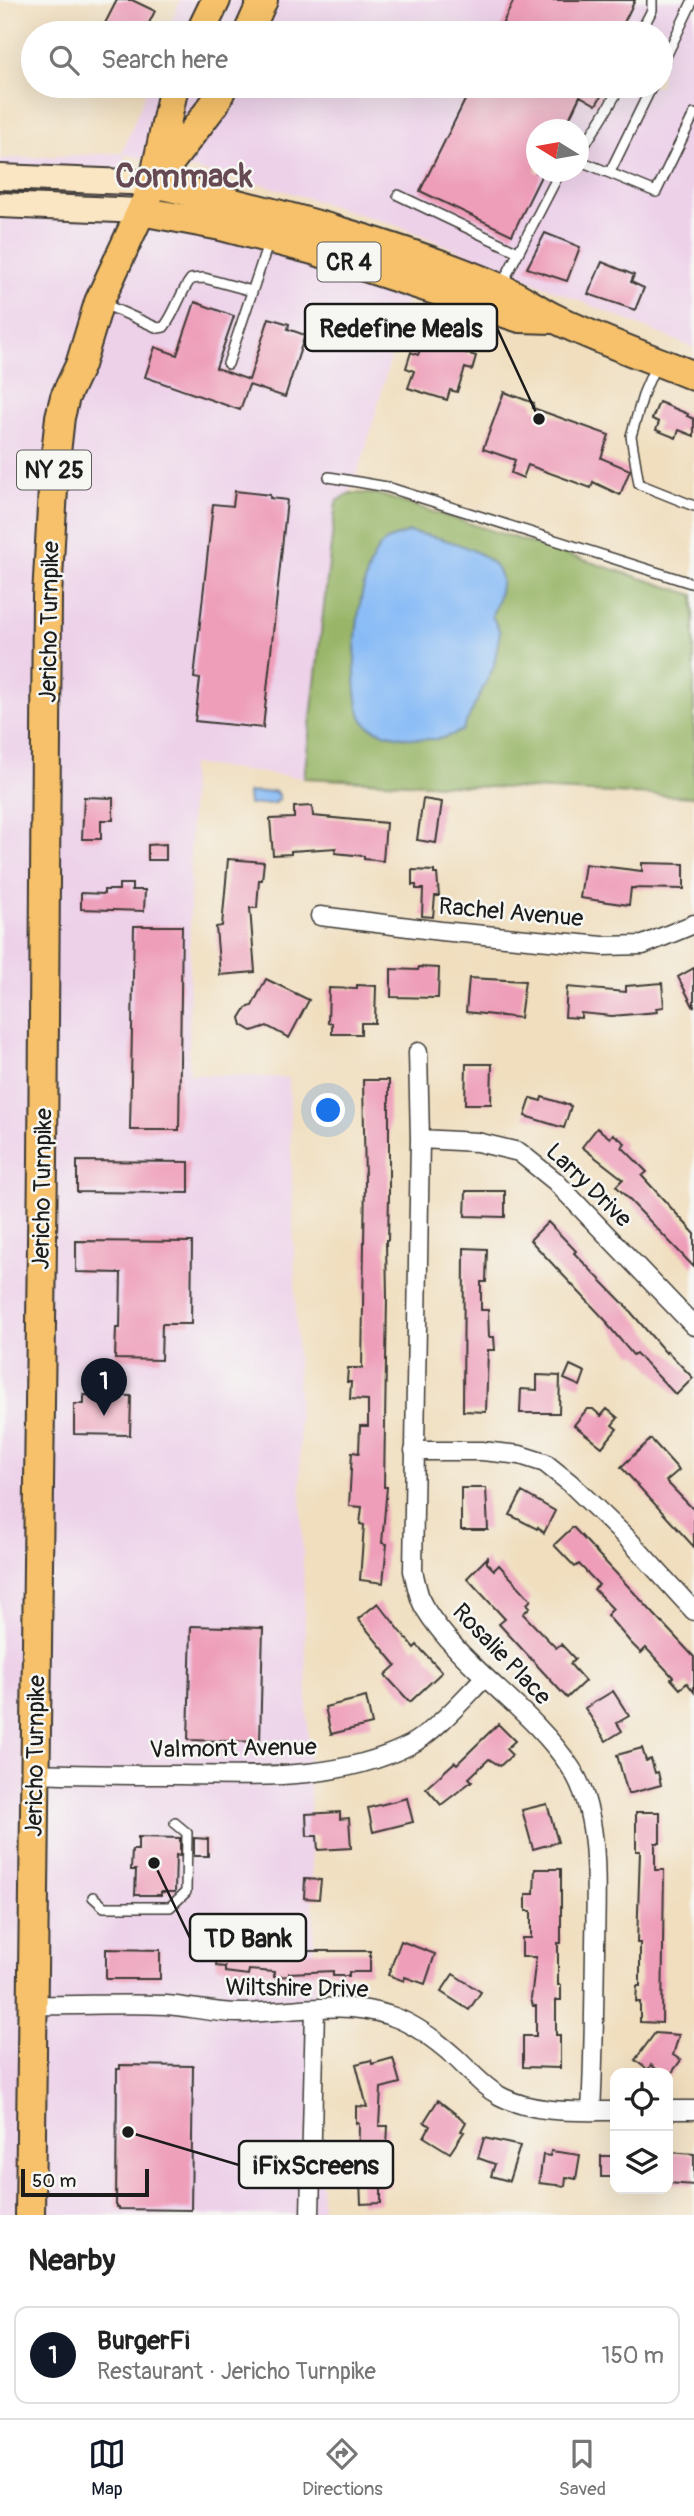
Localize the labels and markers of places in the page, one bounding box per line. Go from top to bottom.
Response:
callout: Redefine Meals [305,304,497,351]
pin: 1 [81,1358,127,1416]
callout: TD Bank [190,1914,306,1961]
callout: iFixScreens [239,2141,393,2188]

